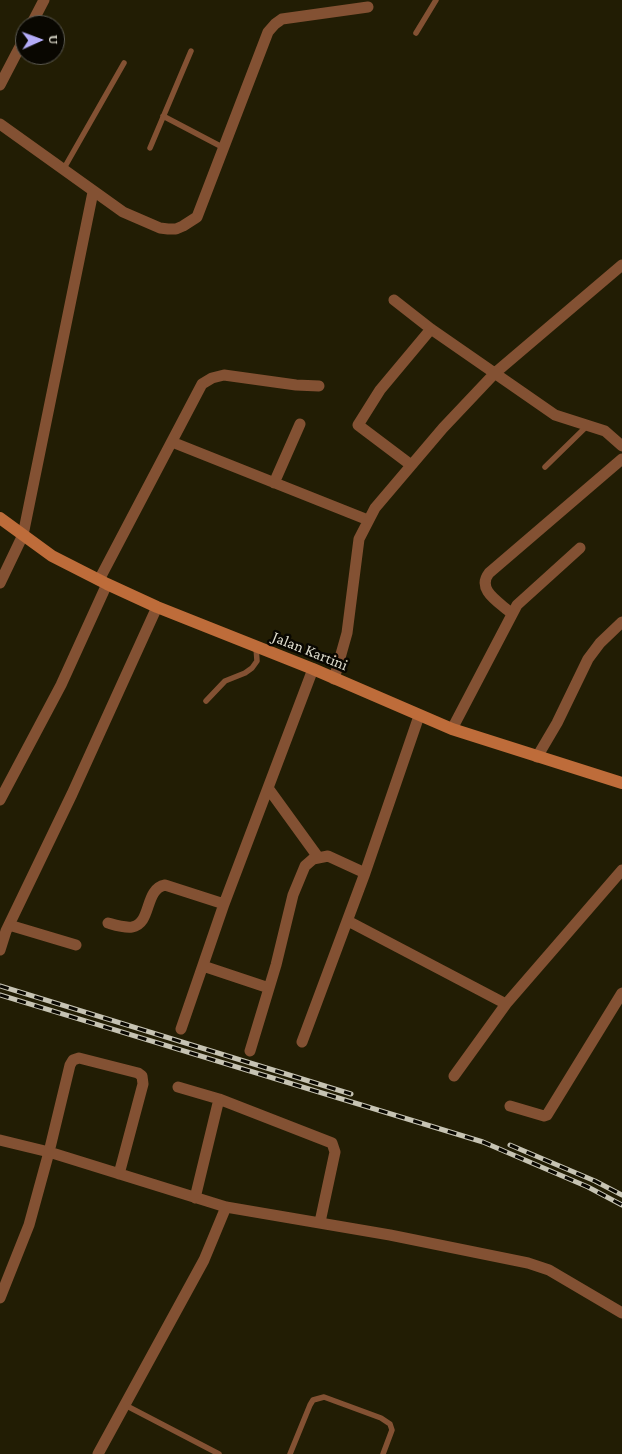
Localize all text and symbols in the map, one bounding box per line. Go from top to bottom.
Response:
north arrow [15,15,65,65]
text: U [46,34,62,45]
street label: Jalan Kartini [269,627,351,675]

